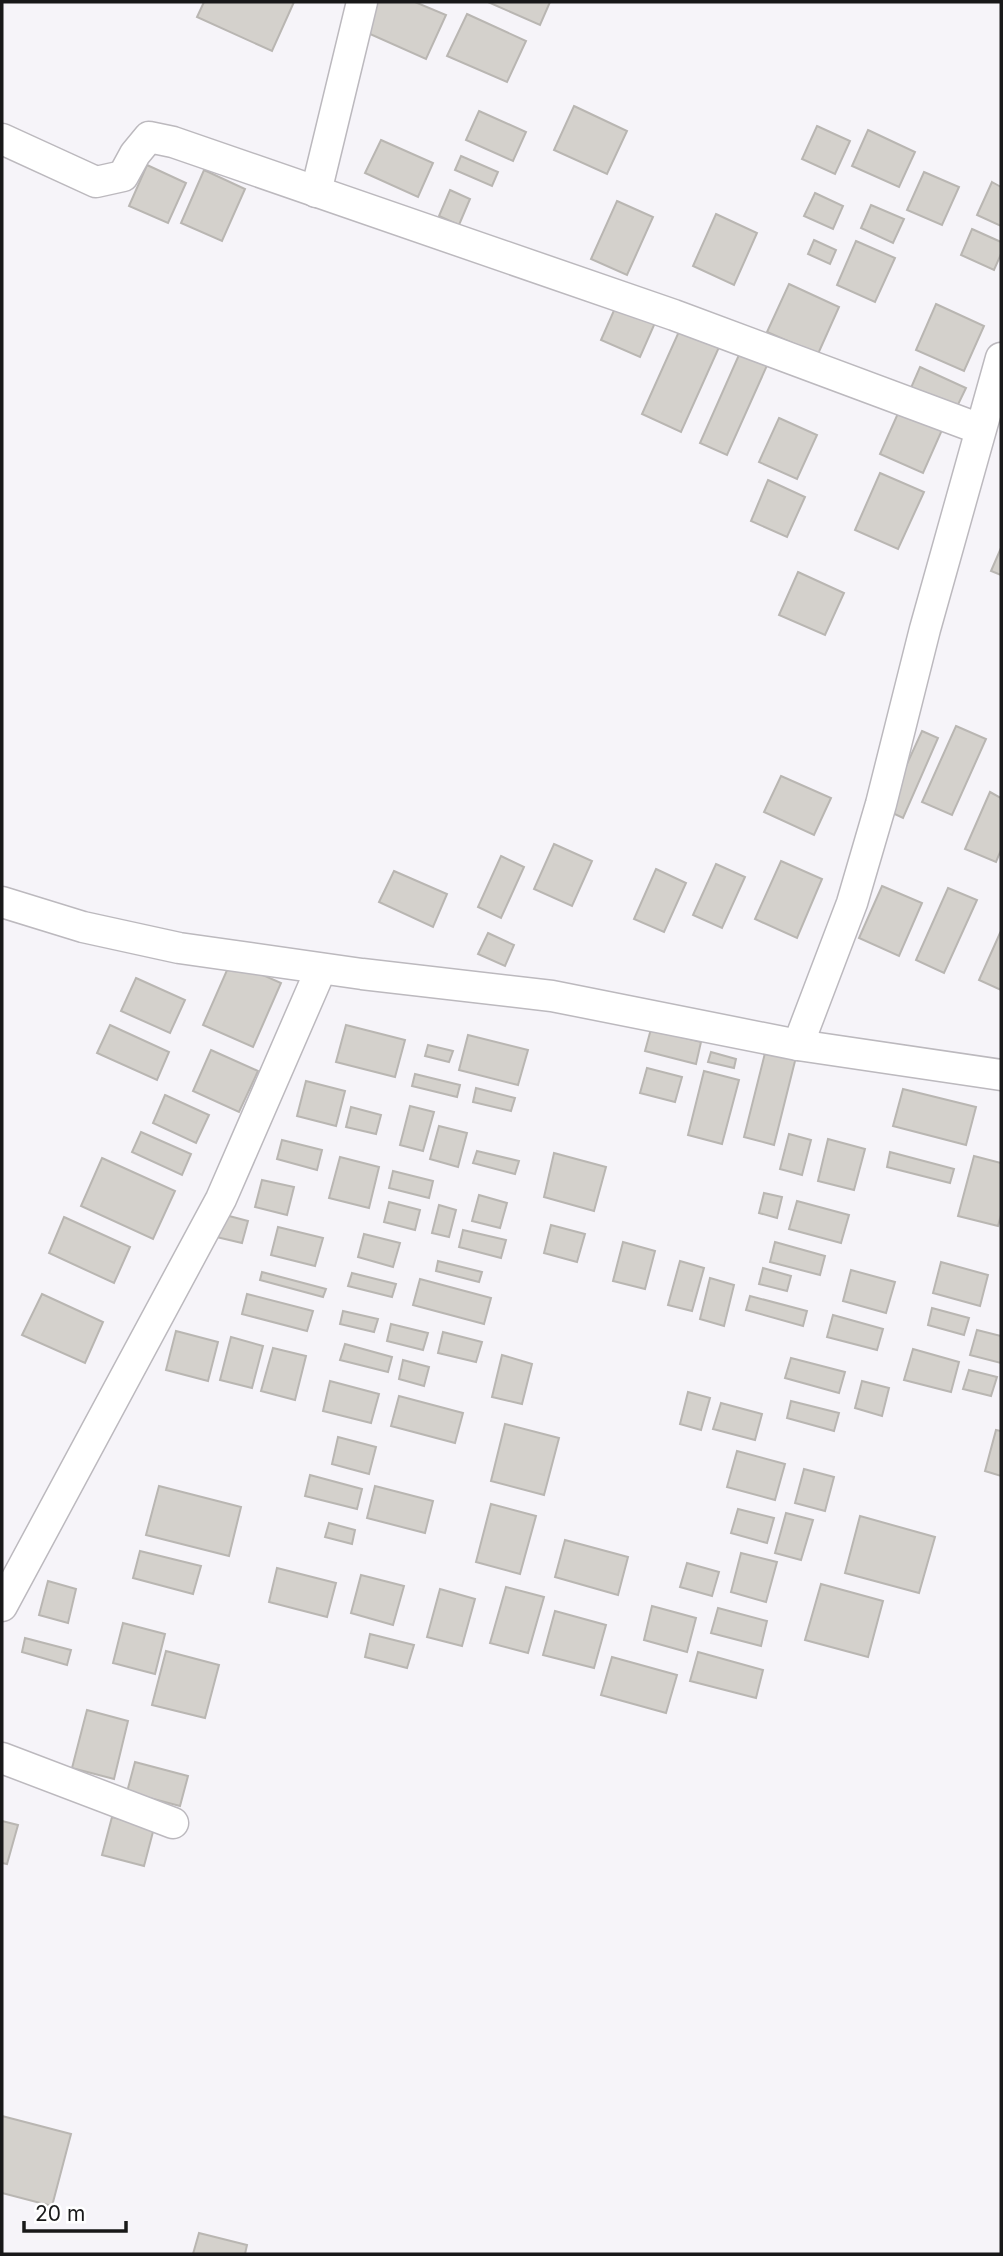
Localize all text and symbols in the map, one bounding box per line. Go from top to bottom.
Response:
scale bar [24,2190,126,2234]
text: 20 m [35,2201,85,2226]

